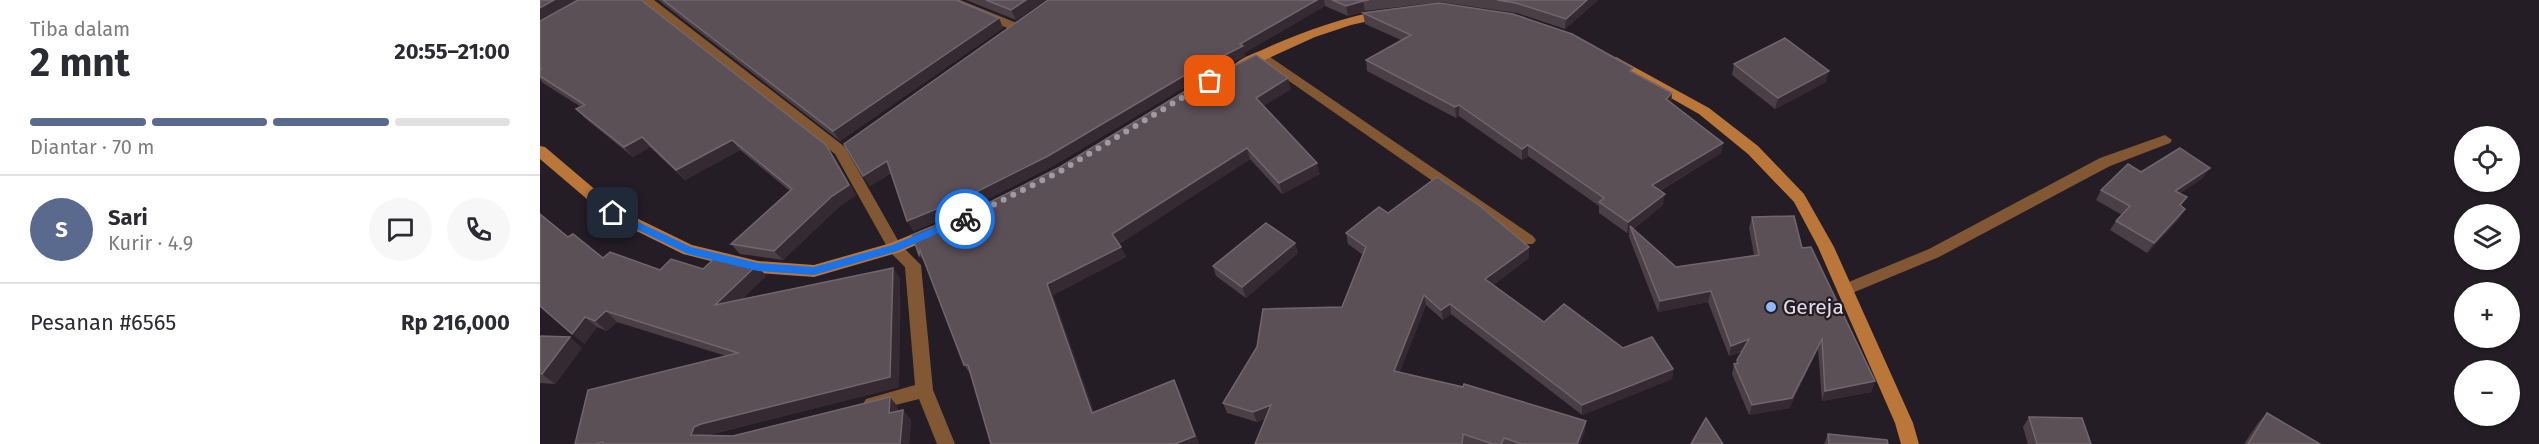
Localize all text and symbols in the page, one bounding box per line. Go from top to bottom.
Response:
text: Tiba dalam [30,17,130,41]
text: 20:55–21:00 [394,38,510,65]
text: 2 mnt [30,40,130,86]
pin [1184,55,1235,106]
icon: bag [1193,64,1226,97]
map controls [2454,126,2520,426]
button: locate [2454,126,2520,192]
text: Diantar · 70 m [30,135,154,159]
pin [587,187,638,238]
courier [935,189,995,249]
icon: home [596,196,629,229]
button: chat [369,198,432,261]
button: phone [447,198,510,261]
icon: bike [949,203,982,236]
text: Sari [108,204,148,231]
button: layers [2454,204,2520,270]
text: S [55,216,68,243]
text: Kurir · 4.9 [108,231,193,255]
button: + [2454,282,2520,348]
place label: Gereja [1783,294,1844,320]
marker: Gereja [1764,300,1778,314]
text: Pesanan #6565 [30,309,176,336]
text: Rp 216,000 [401,309,510,336]
button: − [2454,360,2520,426]

